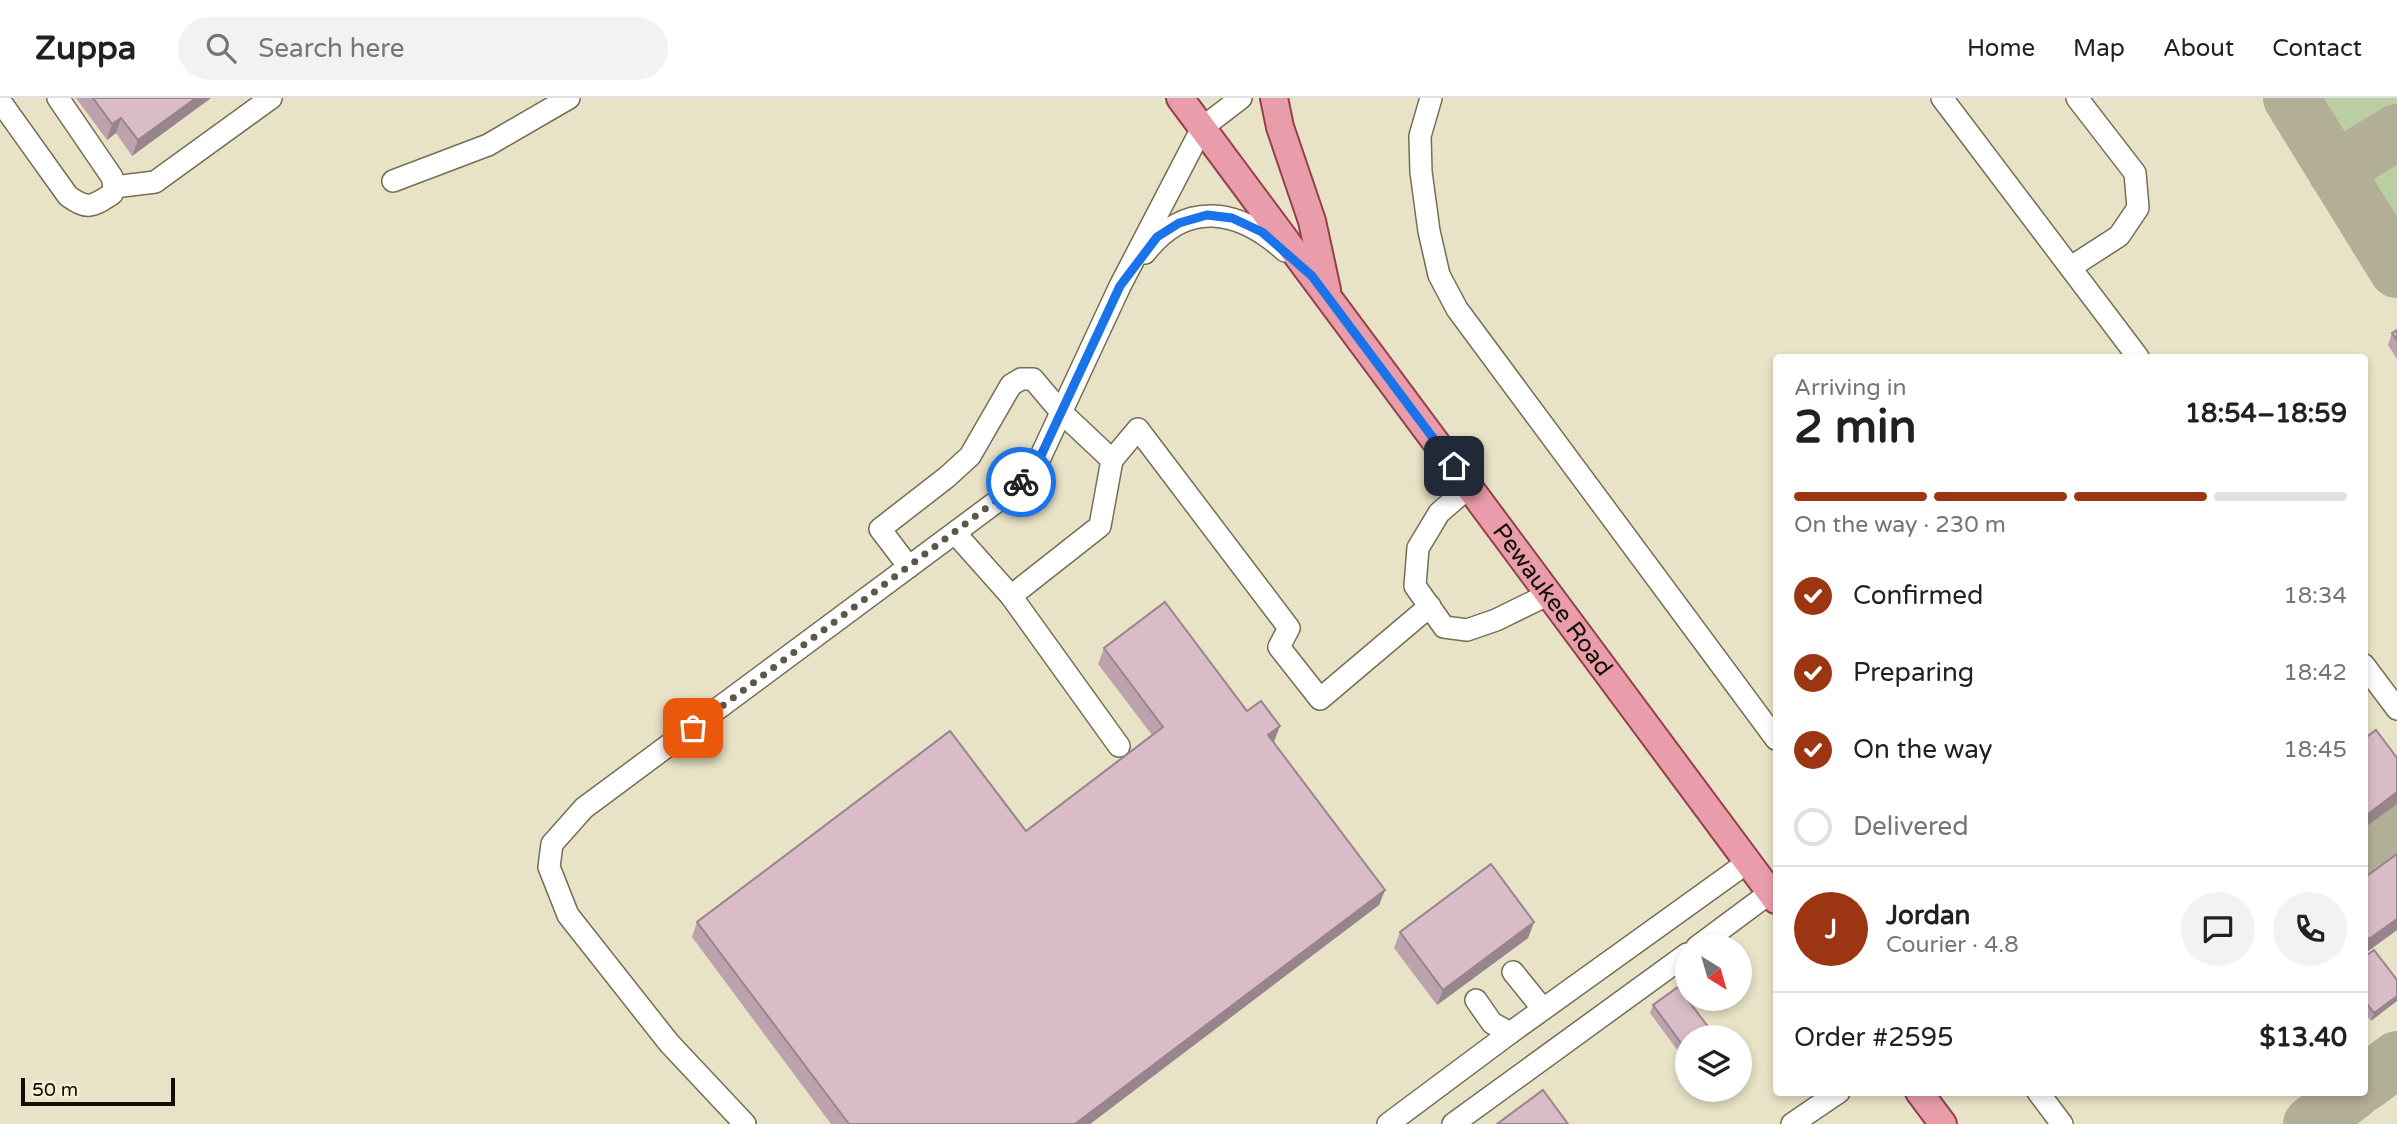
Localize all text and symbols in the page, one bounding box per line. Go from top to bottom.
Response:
search box [178,17,668,80]
text: Zuppa [35,29,136,68]
icon: search [202,29,240,67]
text: Search here [258,33,405,64]
text: Home [1967,34,2035,63]
text: Map [2073,34,2125,63]
text: About [2163,34,2234,63]
text: Contact [2272,34,2362,63]
text: Arriving in [1794,374,1907,402]
text: 18:54–18:59 [2185,398,2347,429]
text: 2 min [1794,400,1917,455]
pin [1424,436,1484,496]
courier [986,447,1056,517]
icon: home [1435,447,1473,485]
icon: bike [1002,463,1040,501]
text: On the way · 230 m [1794,511,2006,539]
street label: Pewaukee Road [1487,518,1619,682]
icon: check [1794,577,1832,615]
text: Confirmed [1853,580,1983,611]
text: 18:34 [2283,582,2347,610]
icon: check [1794,654,1832,692]
text: Preparing [1853,657,1974,688]
text: 18:42 [2283,659,2347,687]
pin [663,698,723,758]
icon: bag [674,709,712,747]
icon: check [1794,731,1832,769]
text: On the way [1853,734,1993,765]
text: 18:45 [2283,736,2347,764]
text: Delivered [1853,811,1969,842]
button: chat [2181,892,2255,966]
button: phone [2273,892,2347,966]
text: Jordan [1886,900,1970,931]
text: J [1825,914,1837,945]
text: Courier · 4.8 [1886,931,2019,959]
north arrow [1675,934,1752,1012]
map controls [1675,934,1752,1102]
text: Order #2595 [1794,1022,1954,1053]
text: $13.40 [2259,1022,2347,1053]
button: layers [1675,1025,1752,1102]
scale bar [21,1075,175,1107]
text: 50 m [32,1079,78,1101]

